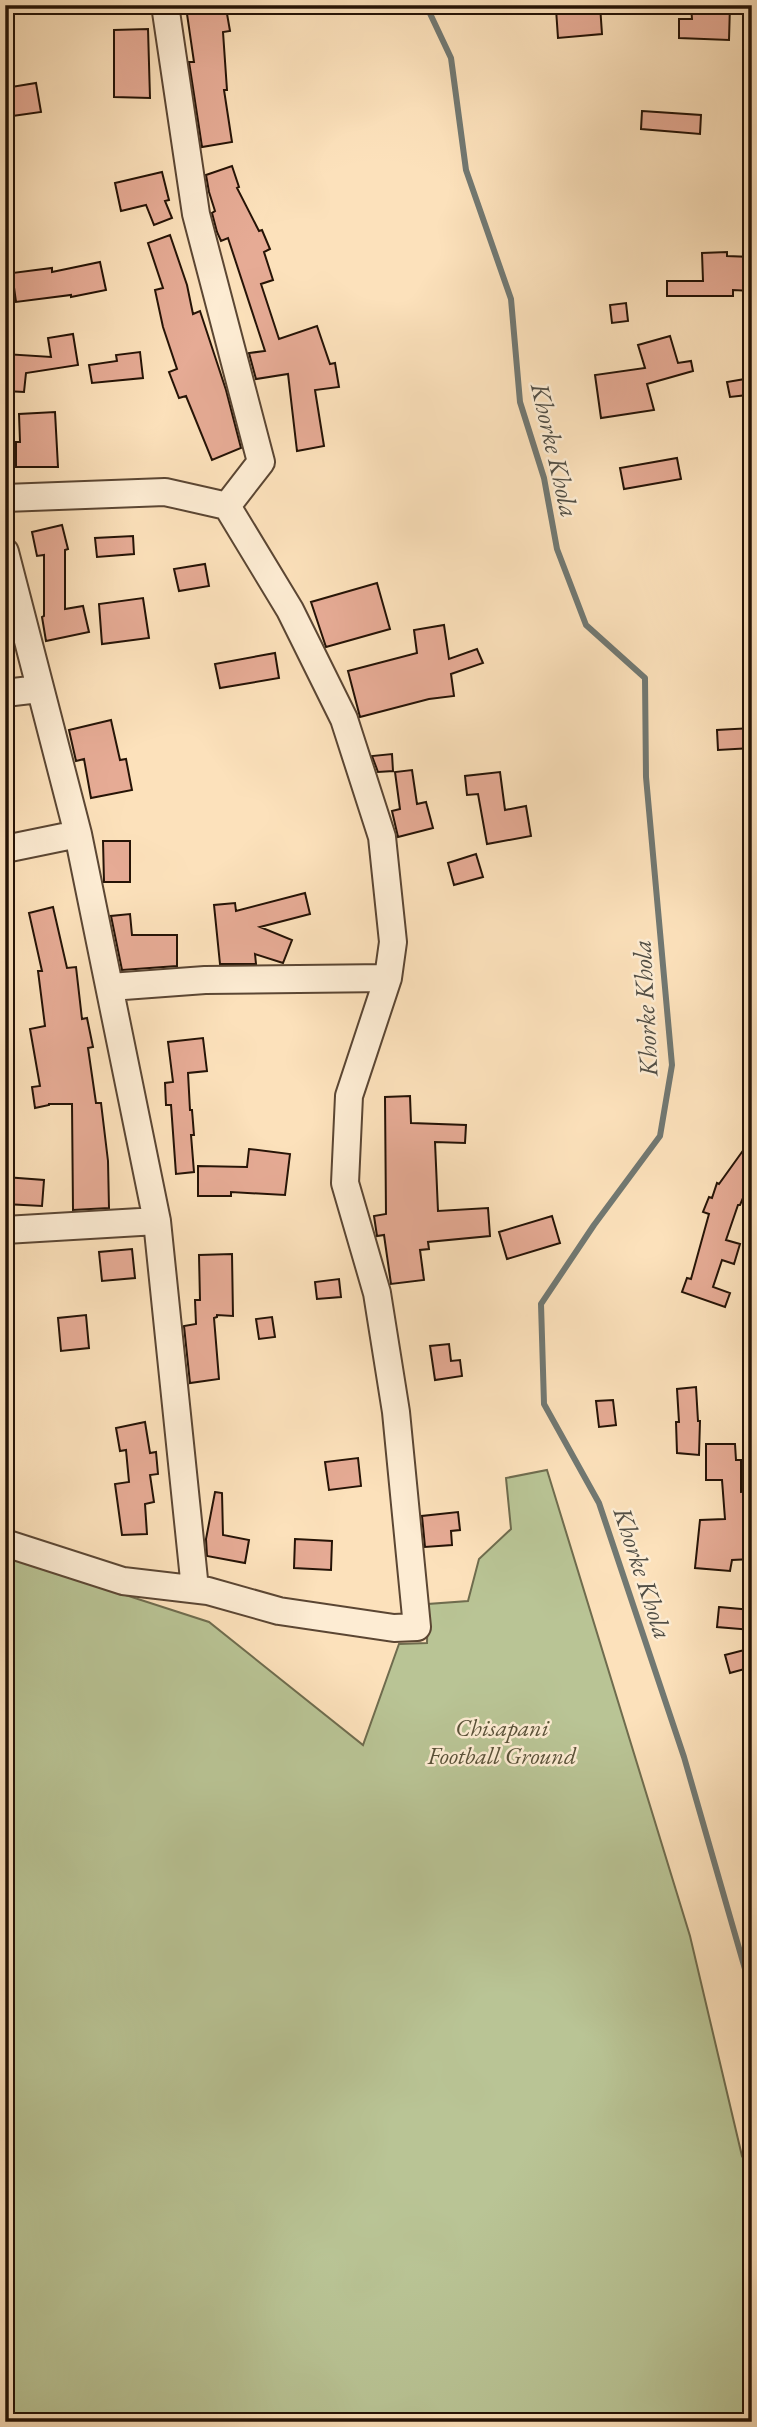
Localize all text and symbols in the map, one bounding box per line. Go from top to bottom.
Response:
water label: Khorke Khola [523,378,587,521]
water label: Khorke Khola [624,939,666,1078]
water label: Khorke Khola [605,1502,680,1643]
park label: Chisapani Football Ground [427,1712,577,1771]

